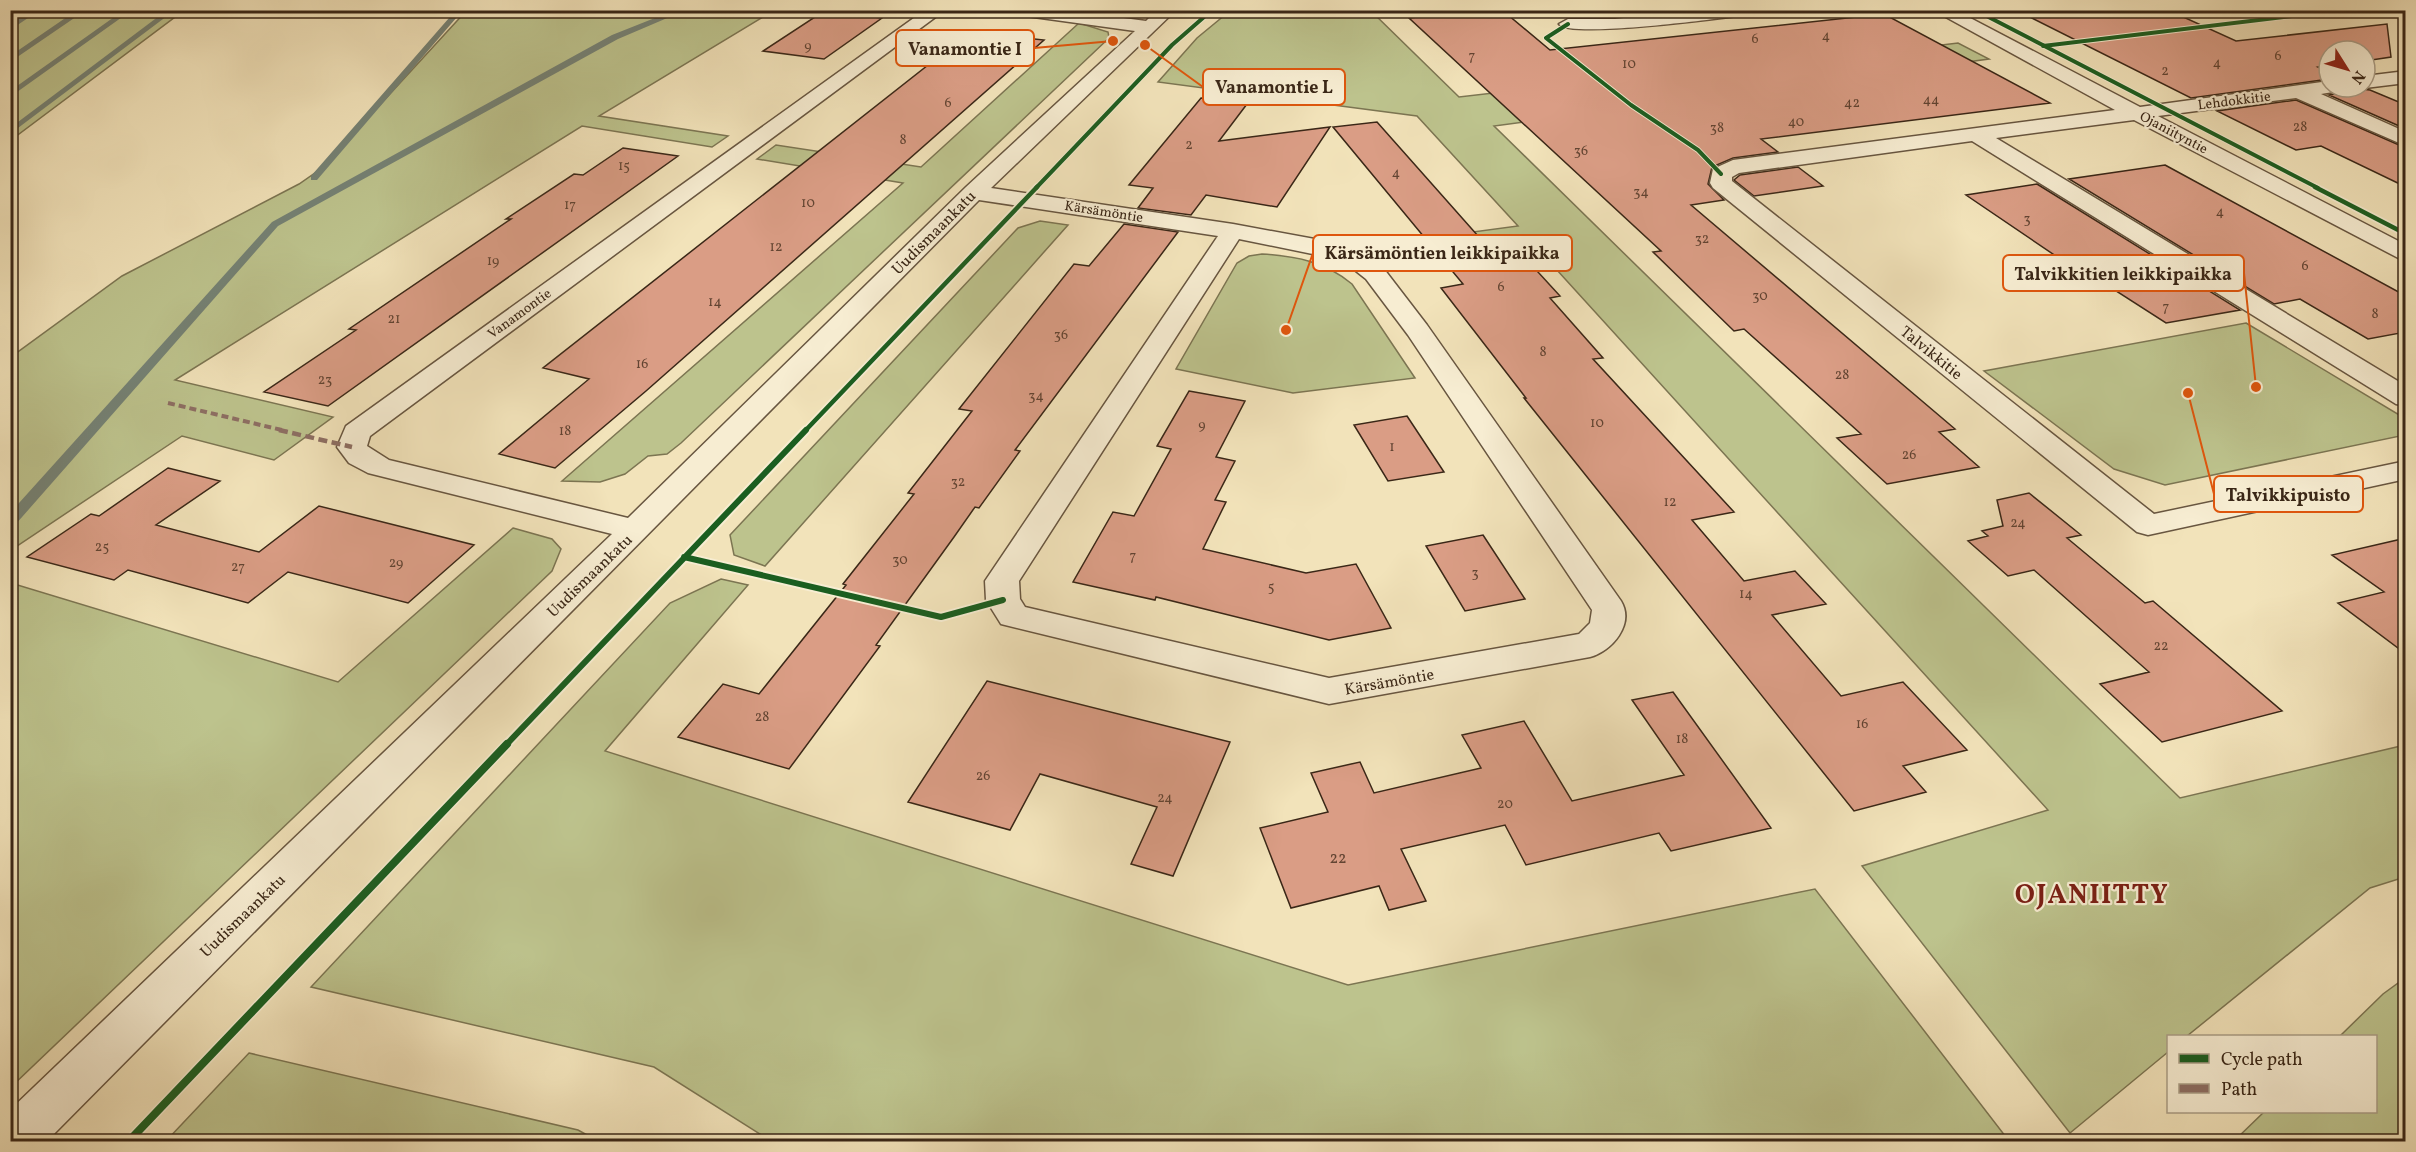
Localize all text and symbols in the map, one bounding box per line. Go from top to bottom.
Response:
house number: 4 [1822,27,1830,46]
callout: Vanamontie I [896,30,1034,66]
house number: 6 [1751,30,1759,49]
house number: 9 [804,37,812,56]
text: Vanamontie I [908,38,1022,63]
north arrow [2317,39,2377,99]
house number: 7 [1469,47,1476,66]
house number: 6 [2274,47,2282,66]
house number: 4 [2213,54,2221,73]
house number: 10 [1622,55,1636,74]
house number: 2 [2161,62,2169,81]
text: N [2345,66,2370,88]
callout: Vanamontie L [1203,69,1345,105]
text: Vanamontie L [1215,76,1333,101]
street label: Lehdokkitie [2197,88,2272,115]
house number: 44 [1923,91,1939,110]
house number: 6 [944,94,952,113]
house number: 42 [1844,94,1860,113]
street label: Ojaniityntie [2136,107,2211,159]
house number: 40 [1788,113,1804,132]
house number: 28 [2293,118,2307,137]
house number: 38 [1710,119,1724,138]
house number: 8 [899,131,907,150]
house number: 2 [1185,136,1193,155]
house number: 36 [1574,142,1588,161]
house number: 15 [618,157,630,176]
house number: 4 [1392,164,1400,183]
house number: 34 [1633,183,1649,202]
street label: Uudismaankatu [887,186,982,281]
house number: 10 [801,194,815,213]
house number: 17 [564,196,576,215]
street label: Kärsämöntie [1063,197,1145,228]
house number: 4 [2216,203,2224,222]
house number: 3 [2023,210,2031,229]
house number: 32 [1695,230,1709,249]
callout: Kärsämöntien leikkipaikka [1313,235,1572,271]
house number: 12 [770,238,782,257]
text: Kärsämöntien leikkipaikka [1324,242,1560,267]
house number: 19 [487,252,499,271]
callout: Talvikkitien leikkipaikka [2003,255,2244,291]
house number: 6 [2301,257,2309,276]
text: Talvikkitien leikkipaikka [2014,263,2232,288]
house number: 6 [1497,278,1505,297]
street label: Vanamontie [484,284,556,344]
house number: 30 [1752,287,1768,306]
house number: 14 [708,293,722,312]
house number: 7 [2163,298,2170,317]
house number: 8 [2371,305,2379,324]
house number: 21 [388,310,400,329]
street label: Talvikkitie [1895,321,1967,386]
house number: 36 [1054,326,1068,345]
house number: 8 [1539,343,1547,362]
house number: 16 [636,355,648,374]
house number: 28 [1835,366,1849,385]
house number: 23 [318,371,332,390]
house number: 34 [1028,387,1044,406]
house number: 10 [1590,414,1604,433]
house number: 9 [1198,416,1206,435]
house number: 18 [559,422,571,441]
house number: 1 [1389,438,1395,457]
house number: 26 [1902,446,1916,465]
house number: 32 [951,473,965,492]
callout: Talvikkipuisto [2214,476,2363,512]
text: Talvikkipuisto [2226,484,2350,509]
house number: 12 [1664,493,1676,512]
house number: 24 [2010,514,2026,533]
street label: Uudismaankatu [543,530,638,623]
house number: 25 [95,538,109,557]
house number: 7 [1130,547,1137,566]
house number: 30 [892,551,908,570]
house number: 29 [389,554,403,573]
house number: 27 [231,558,245,577]
house number: 3 [1471,564,1479,583]
house number: 5 [1268,578,1274,597]
house number: 14 [1739,585,1753,604]
house number: 22 [2153,637,2169,656]
street label: Kärsämöntie [1343,664,1436,702]
house number: 28 [755,708,769,727]
house number: 16 [1856,715,1868,734]
house number: 18 [1676,730,1688,749]
house number: 26 [976,767,990,786]
house number: 24 [1157,789,1173,808]
house number: 20 [1497,795,1513,814]
house number: 22 [1329,848,1347,870]
street label: Uudismaankatu [196,870,291,963]
district label: OJANIITTY [2015,877,2169,915]
legend [2167,1035,2377,1113]
text: Cycle path [2221,1048,2303,1073]
text: Path [2221,1078,2257,1103]

